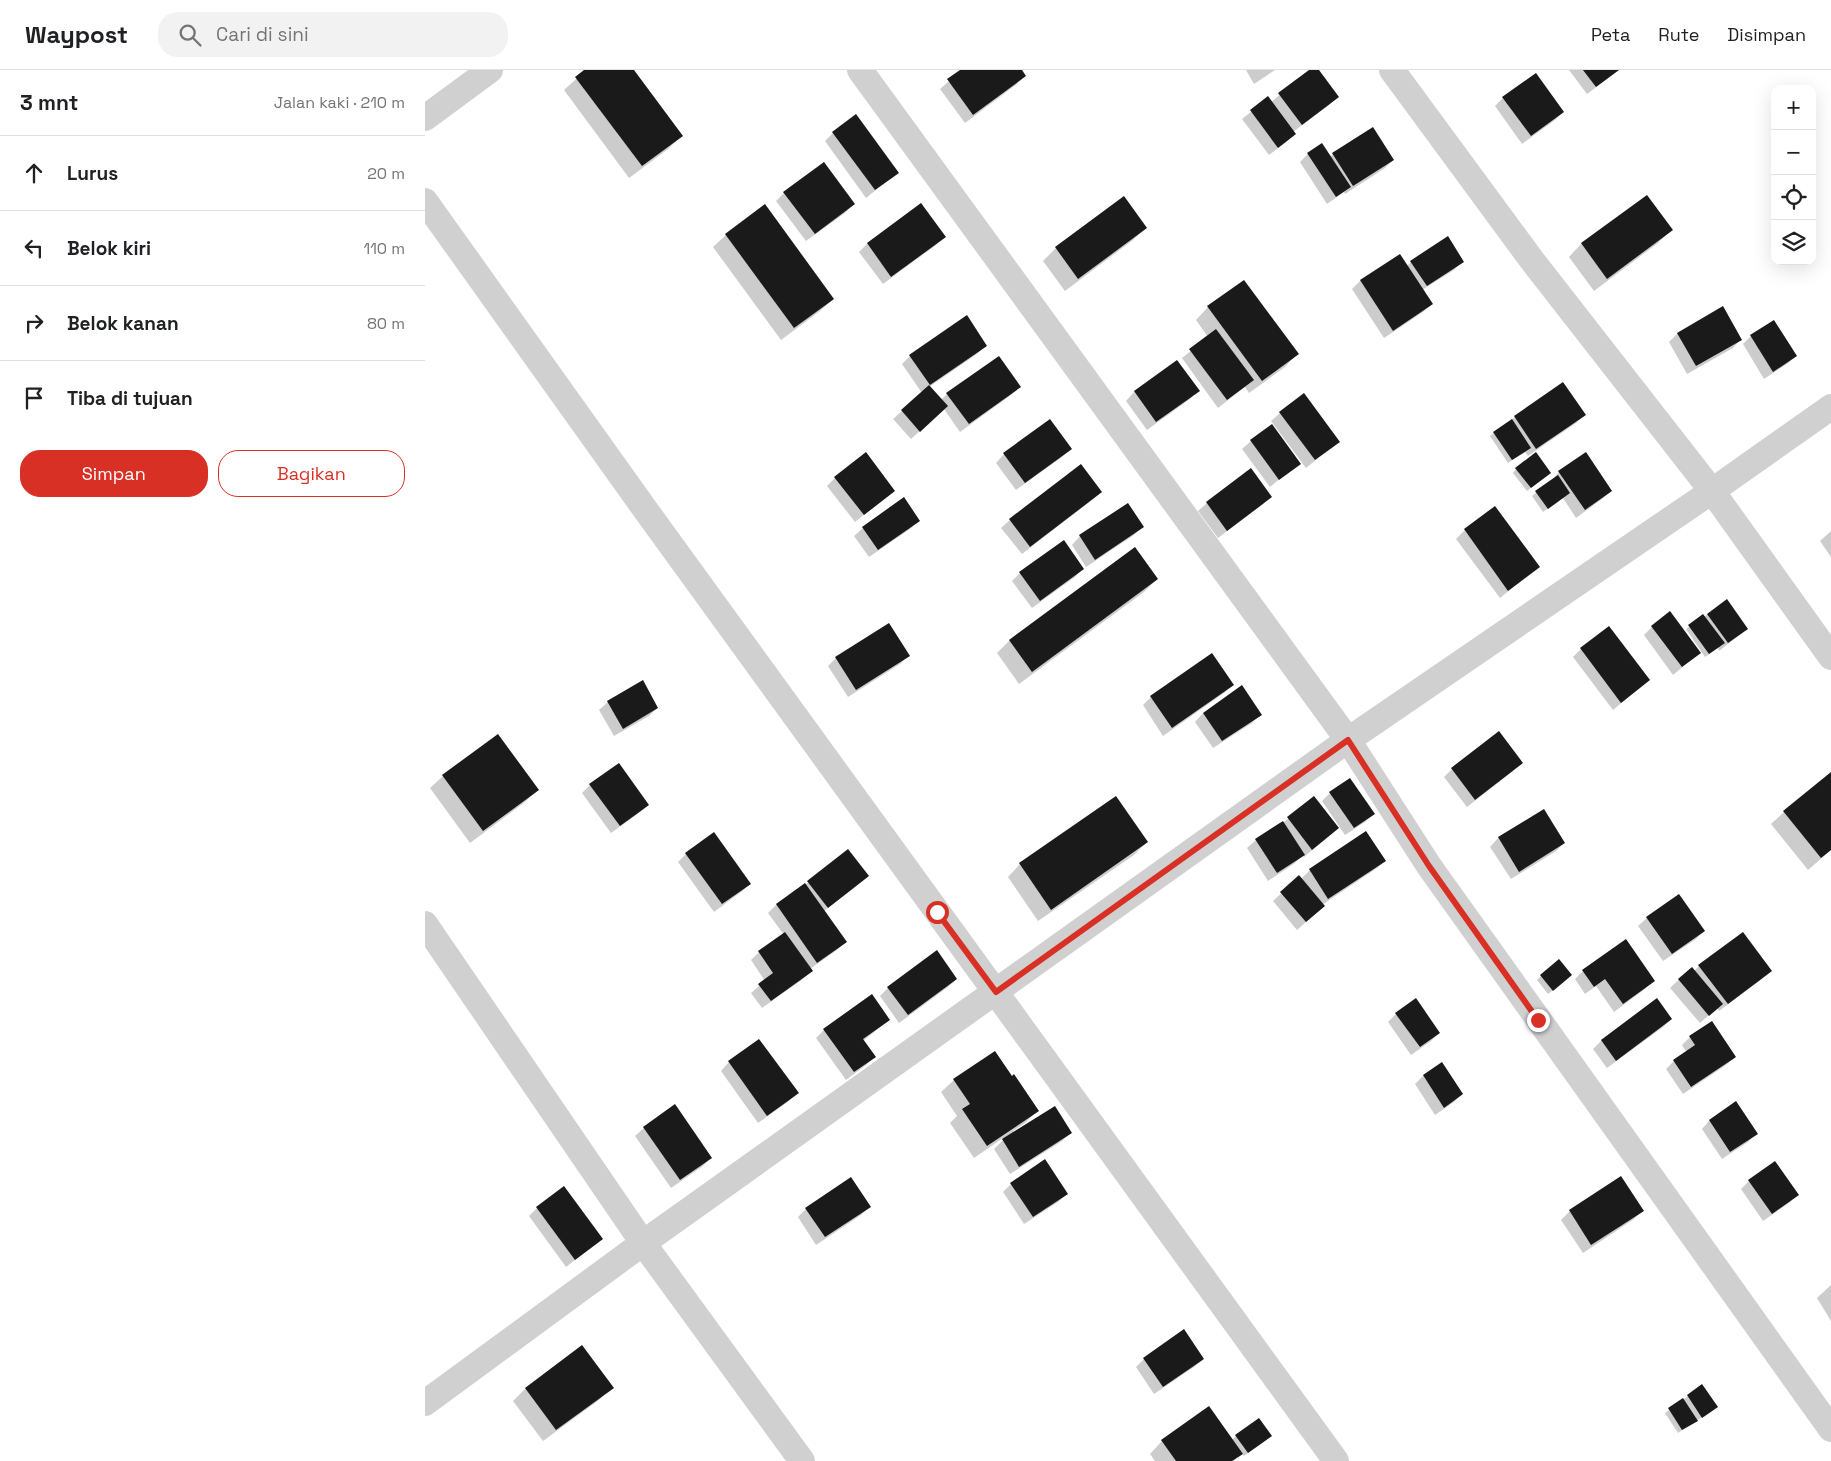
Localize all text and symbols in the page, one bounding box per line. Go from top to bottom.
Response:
search box [158,12,508,57]
text: Waypost [25,19,128,50]
icon: search [176,21,204,49]
text: Cari di sini [216,22,309,47]
text: Peta [1591,23,1630,46]
text: Rute [1658,23,1699,46]
text: Disimpan [1727,23,1806,46]
map controls [1771,85,1816,265]
button: + [1771,85,1816,130]
text: 3 mnt [20,89,78,116]
text: Jalan kaki · 210 m [274,92,405,113]
button: − [1771,130,1816,175]
icon: ahead [20,159,48,187]
text: Lurus [67,161,118,186]
text: 20 m [367,163,405,184]
button: locate [1771,175,1816,220]
button: layers [1771,220,1816,265]
icon: left [20,234,48,262]
text: Belok kiri [67,236,151,261]
text: 110 m [363,238,405,259]
icon: right [20,309,48,337]
text: Belok kanan [67,311,179,336]
text: 80 m [367,313,405,334]
icon: arrive [20,384,48,412]
text: Tiba di tujuan [67,386,193,411]
button: Simpan [20,450,208,497]
button: Bagikan [218,450,405,497]
route start [926,901,949,924]
route end [1527,1009,1550,1032]

